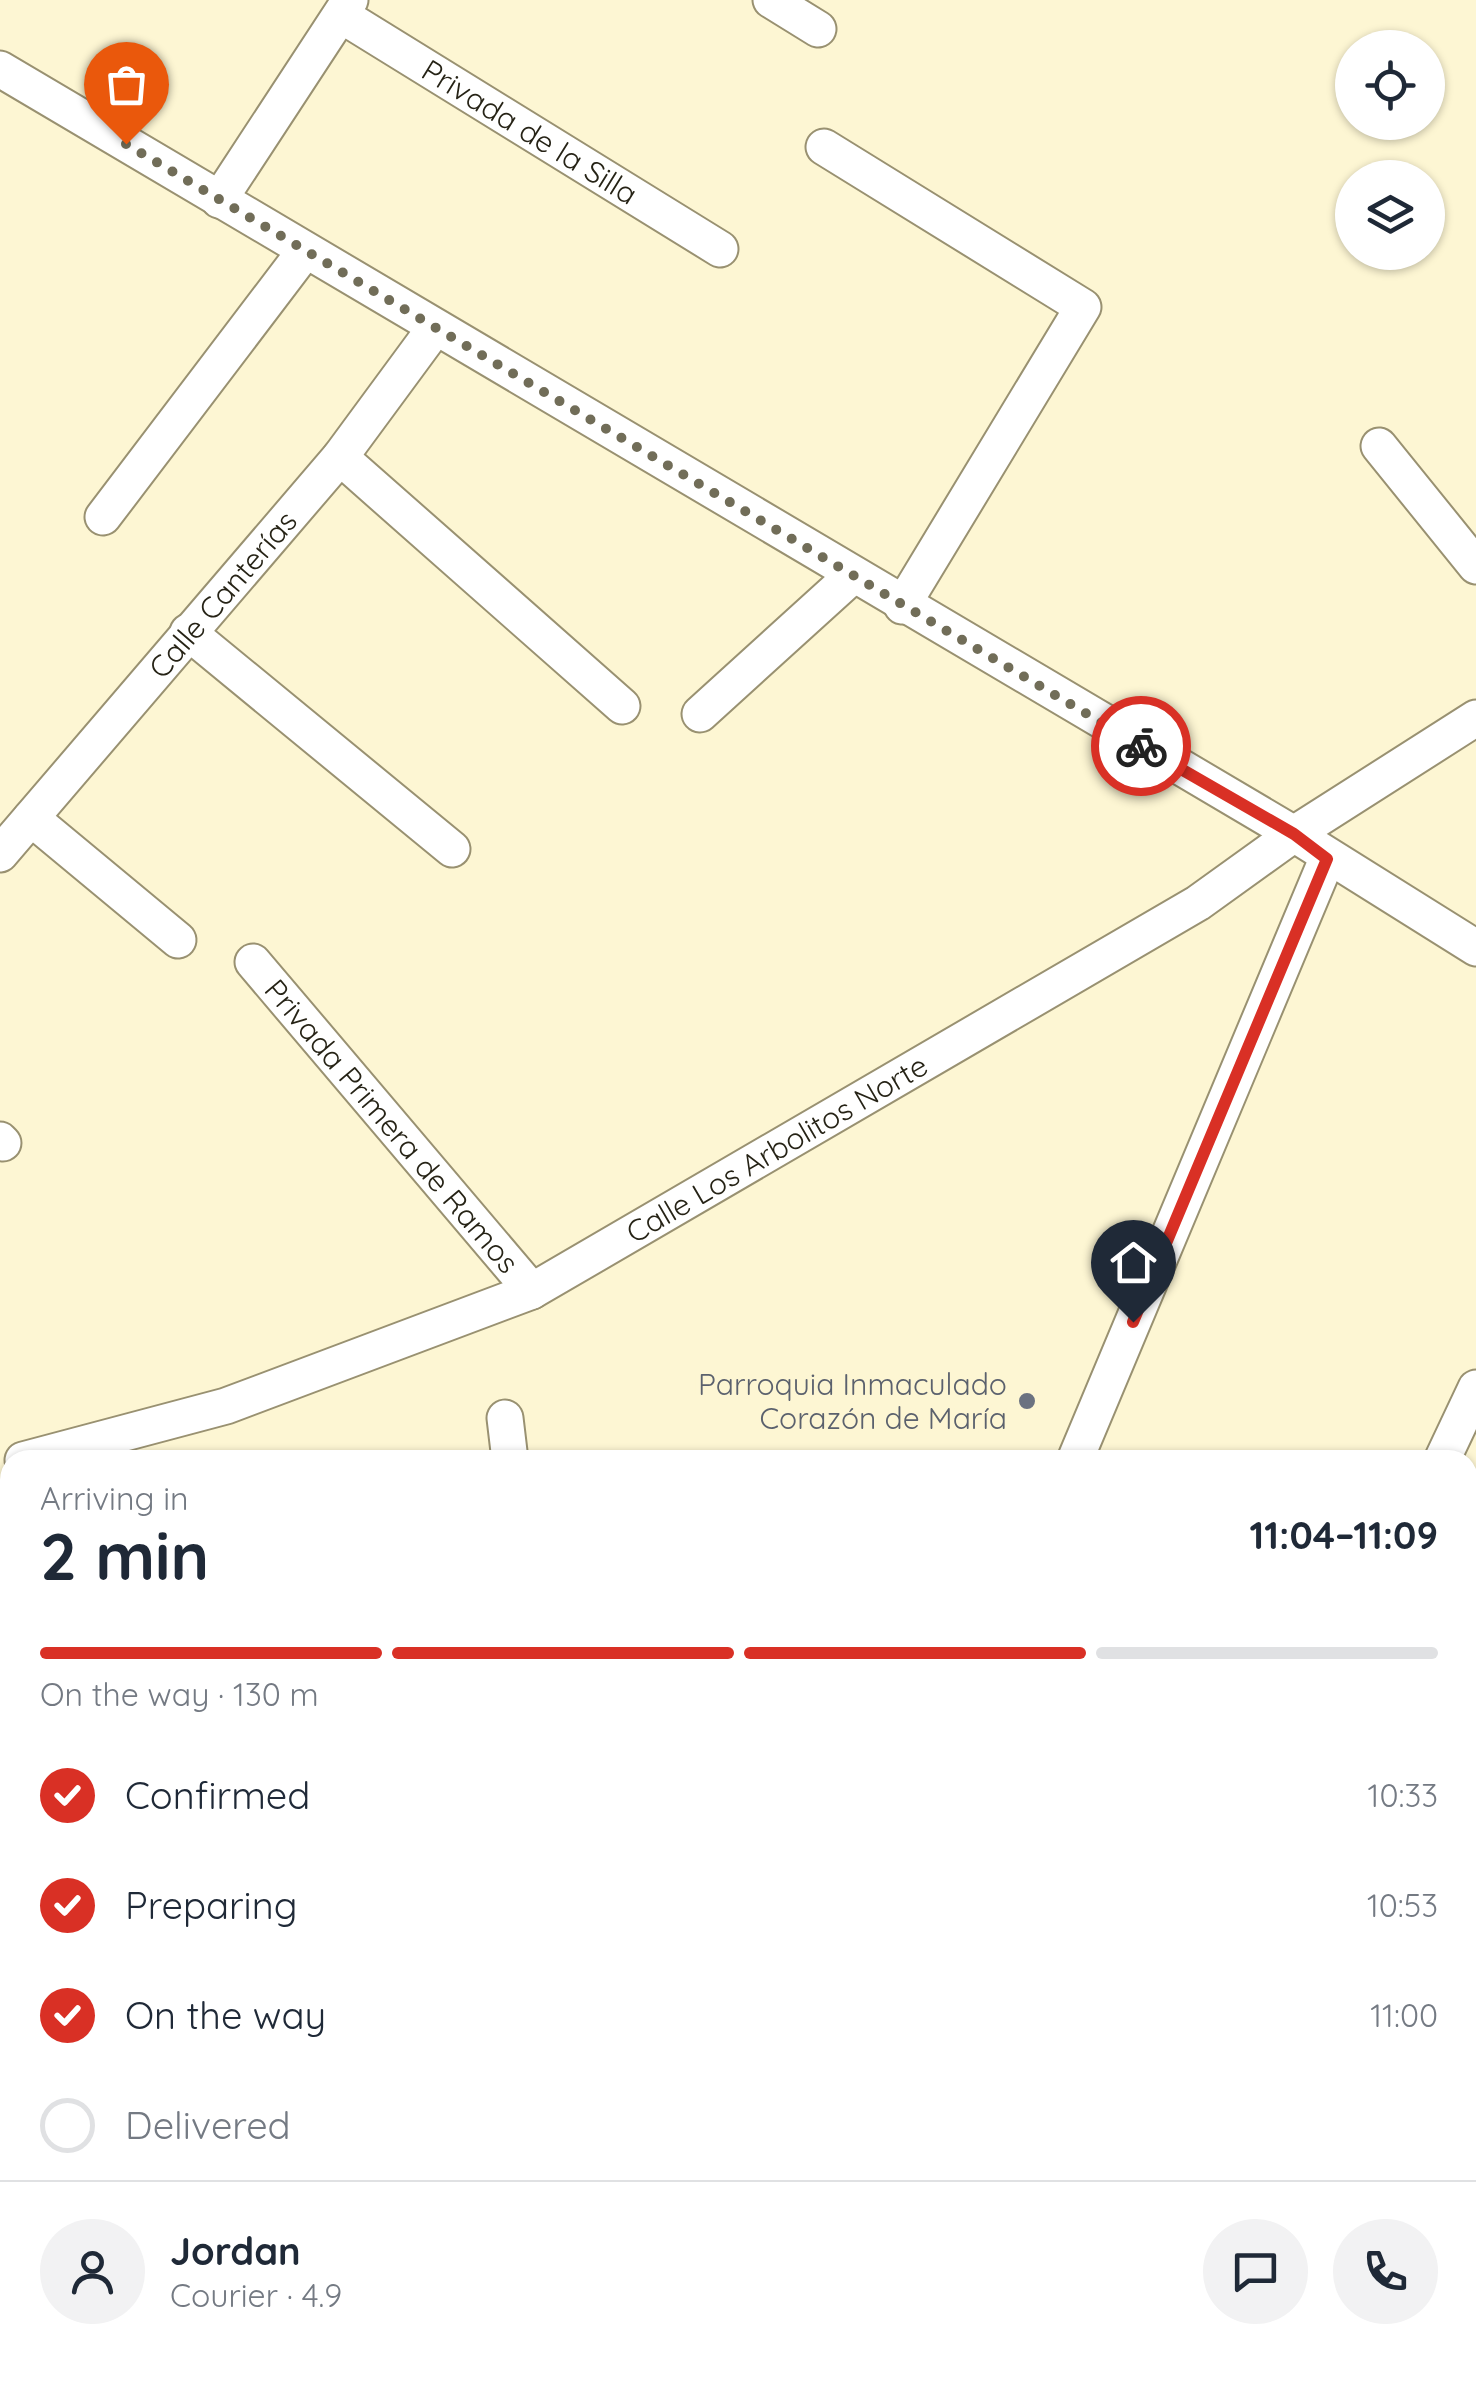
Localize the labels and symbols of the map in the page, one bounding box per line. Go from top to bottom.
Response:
pin [84,42,169,145]
street label: Privada de la Silla [415,51,645,213]
street label: Calle Canterías [140,503,305,686]
courier [1091,696,1191,796]
street label: Privada Primera de Ramos [257,971,527,1281]
street label: Calle Los Arbolitos Norte [619,1046,934,1251]
pin [1091,1220,1176,1323]
place label: Parroquia Inmaculado Corazón de María [698,1365,1007,1437]
marker: Parroquia Inmaculado Corazón de María [1016,1390,1038,1412]

